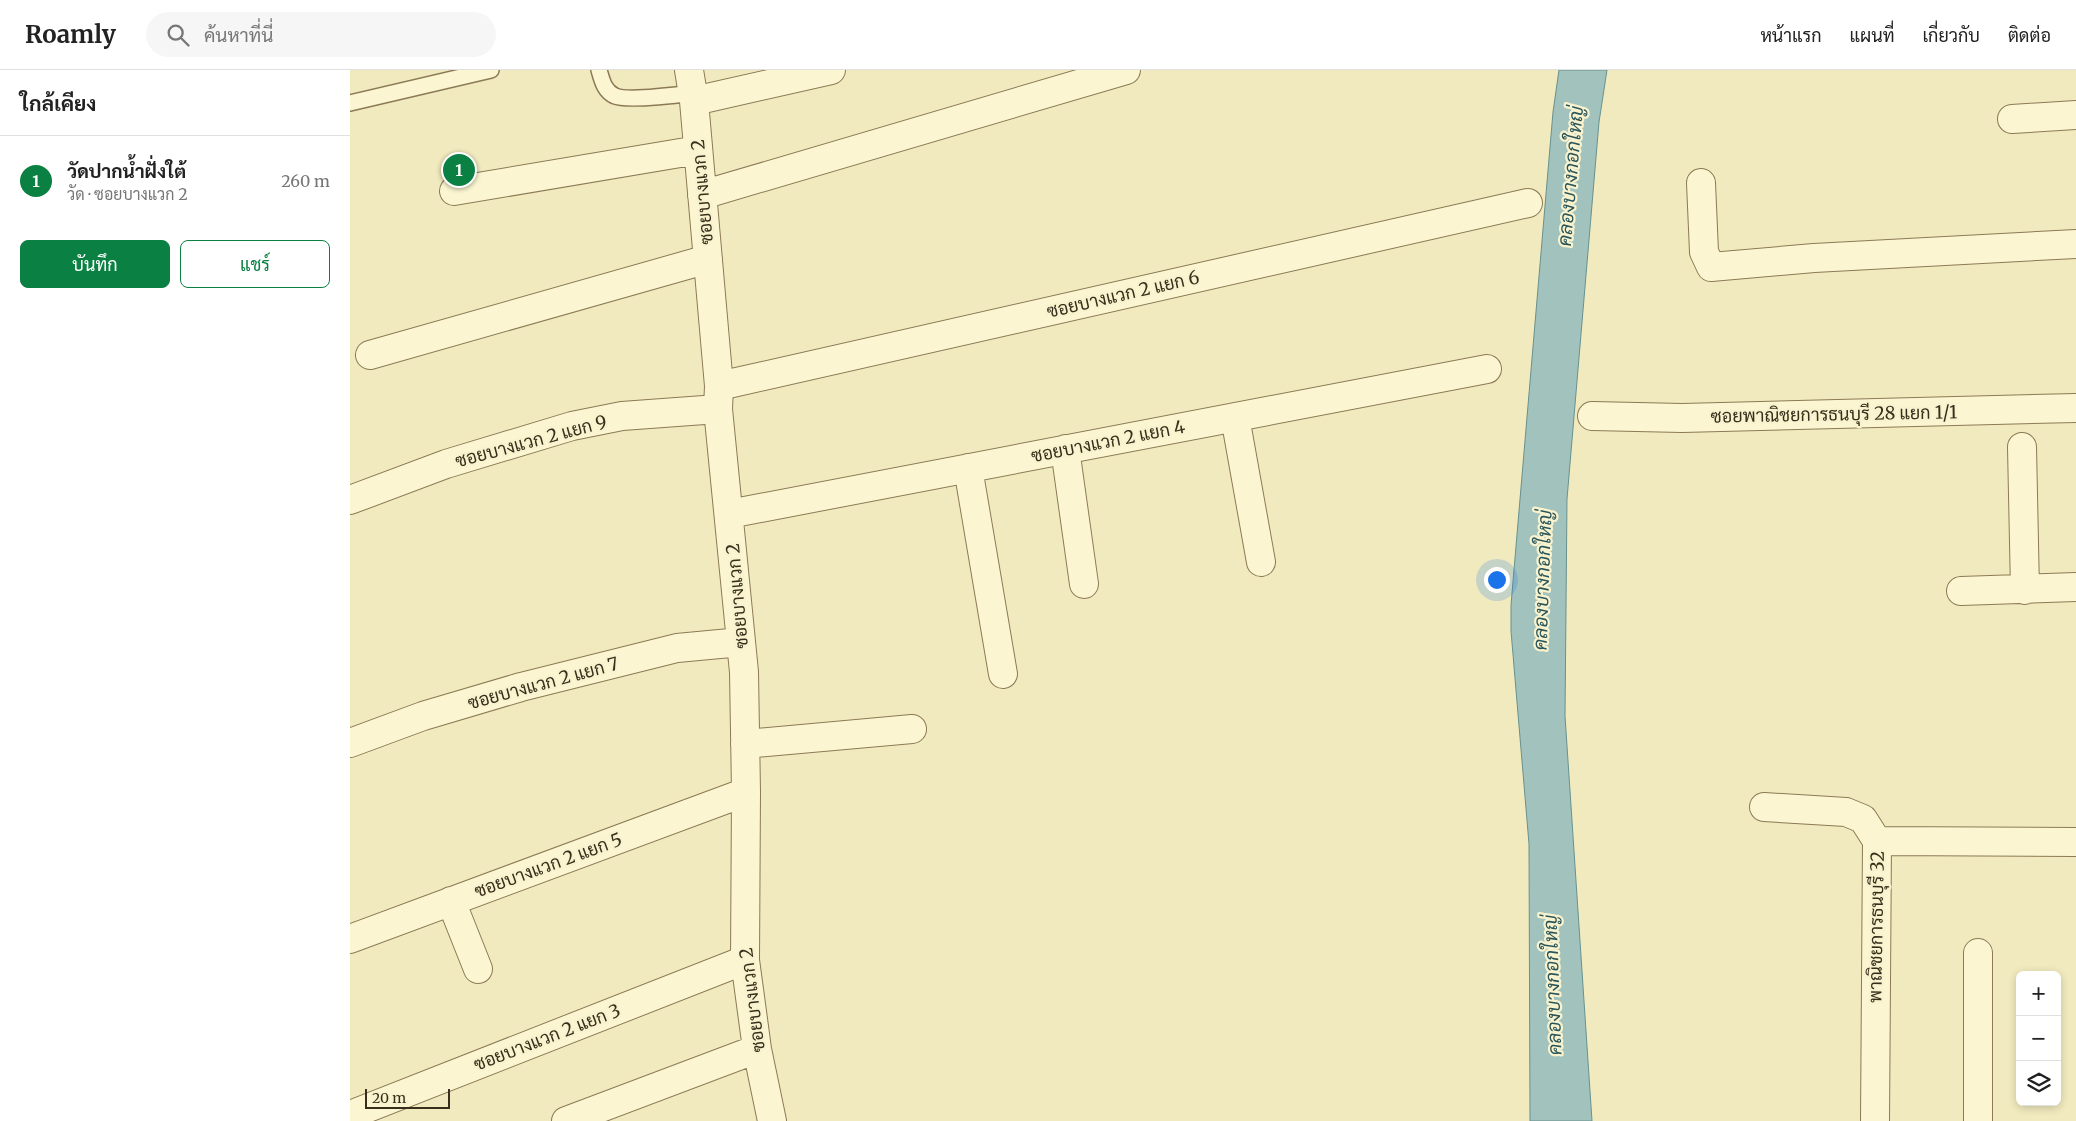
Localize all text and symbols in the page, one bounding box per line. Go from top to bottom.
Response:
search box [146,12,496,57]
text: Roamly [25,19,116,50]
icon: search [164,21,192,49]
text: ค้นหาที่นี่ [204,23,273,47]
text: หน้าแรก [1760,24,1822,47]
text: แผนที่ [1850,24,1894,47]
text: เกี่ยวกับ [1922,24,1980,47]
text: ติดต่อ [2008,24,2051,47]
text: ใกล้เคียง [20,90,96,117]
water label: คลองบางกอกใหญ่ [1552,104,1588,247]
street label: ซอยบางแวก 2 [686,138,718,246]
pin: 1 [443,151,475,189]
text: วัดปากน้ำฝั่งใต้ [67,159,186,183]
text: 1 [32,171,40,191]
text: 260 m [281,171,330,191]
text: วัด · ซอยบางแวก 2 [67,184,188,204]
button: บันทึก [20,240,170,288]
button: แชร์ [180,240,330,288]
street label: ซอยบางแวก 2 แยก 6 [1044,265,1202,323]
street label: ซอยพาณิชยการธนบุรี 28 แยก 1/1 [1710,399,1958,429]
street label: ซอยบางแวก 2 แยก 9 [453,410,609,472]
street label: ซอยบางแวก 2 แยก 4 [1029,415,1187,467]
water label: คลองบางกอกใหญ่ [1528,508,1556,651]
street label: ซอยบางแวก 2 [721,542,753,650]
your location [1484,567,1510,593]
street label: ซอยบางแวก 2 แยก 7 [465,652,621,714]
street label: ซอยบางแวก 2 แยก 5 [471,828,625,902]
street label: พาณิชยการธนบุรี 32 [1862,851,1890,1003]
water label: คลองบางกอกใหญ่ [1538,913,1566,1056]
street label: ซอยบางแวก 2 [734,946,770,1054]
map controls [2016,971,2061,1106]
button: + [2016,971,2061,1016]
street label: ซอยบางแวก 2 แยก 3 [470,998,624,1076]
button: − [2016,1016,2061,1061]
button: layers [2016,1061,2061,1106]
scale bar [365,1086,450,1109]
text: 20 m [372,1089,406,1107]

